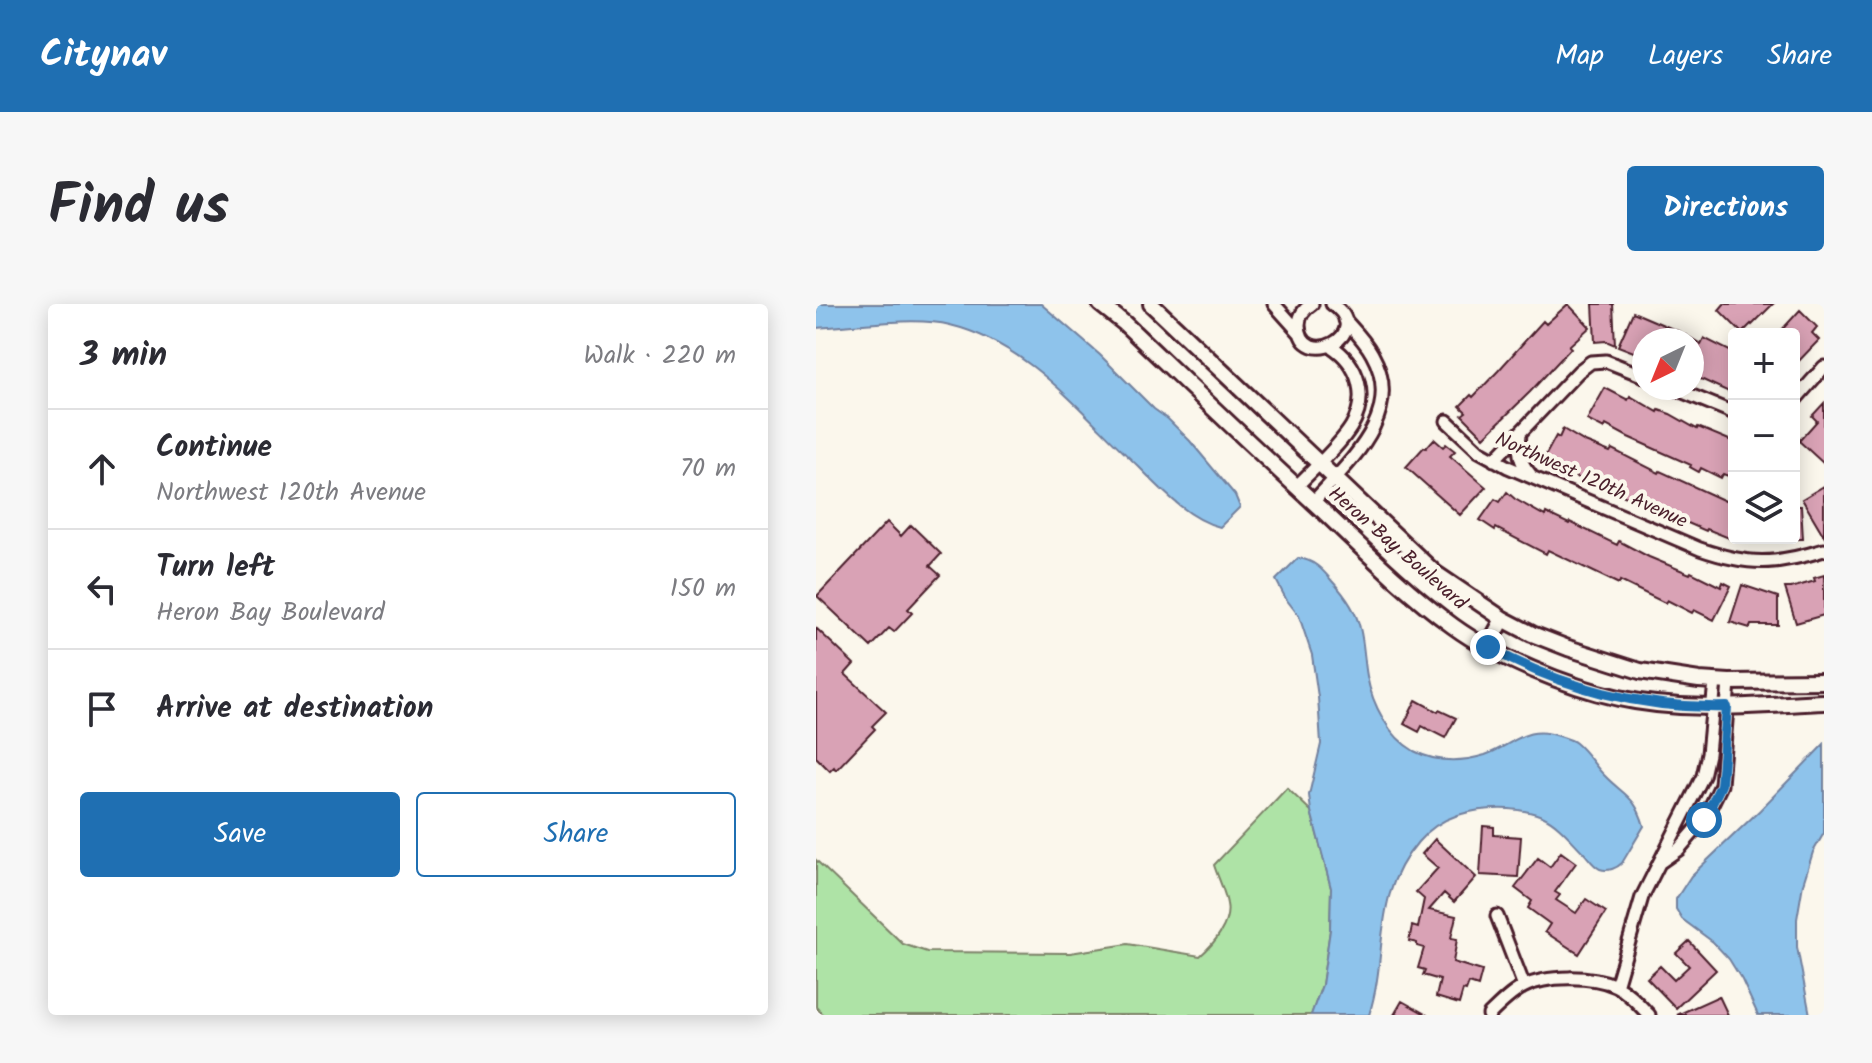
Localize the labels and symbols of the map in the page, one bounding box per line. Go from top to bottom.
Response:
north arrow [1632,328,1704,400]
street label: Northwest 120th Avenue [1490,424,1692,538]
street label: Heron Bay Boulevard [1320,479,1475,619]
route end [1470,629,1506,665]
route start [1686,802,1722,838]

